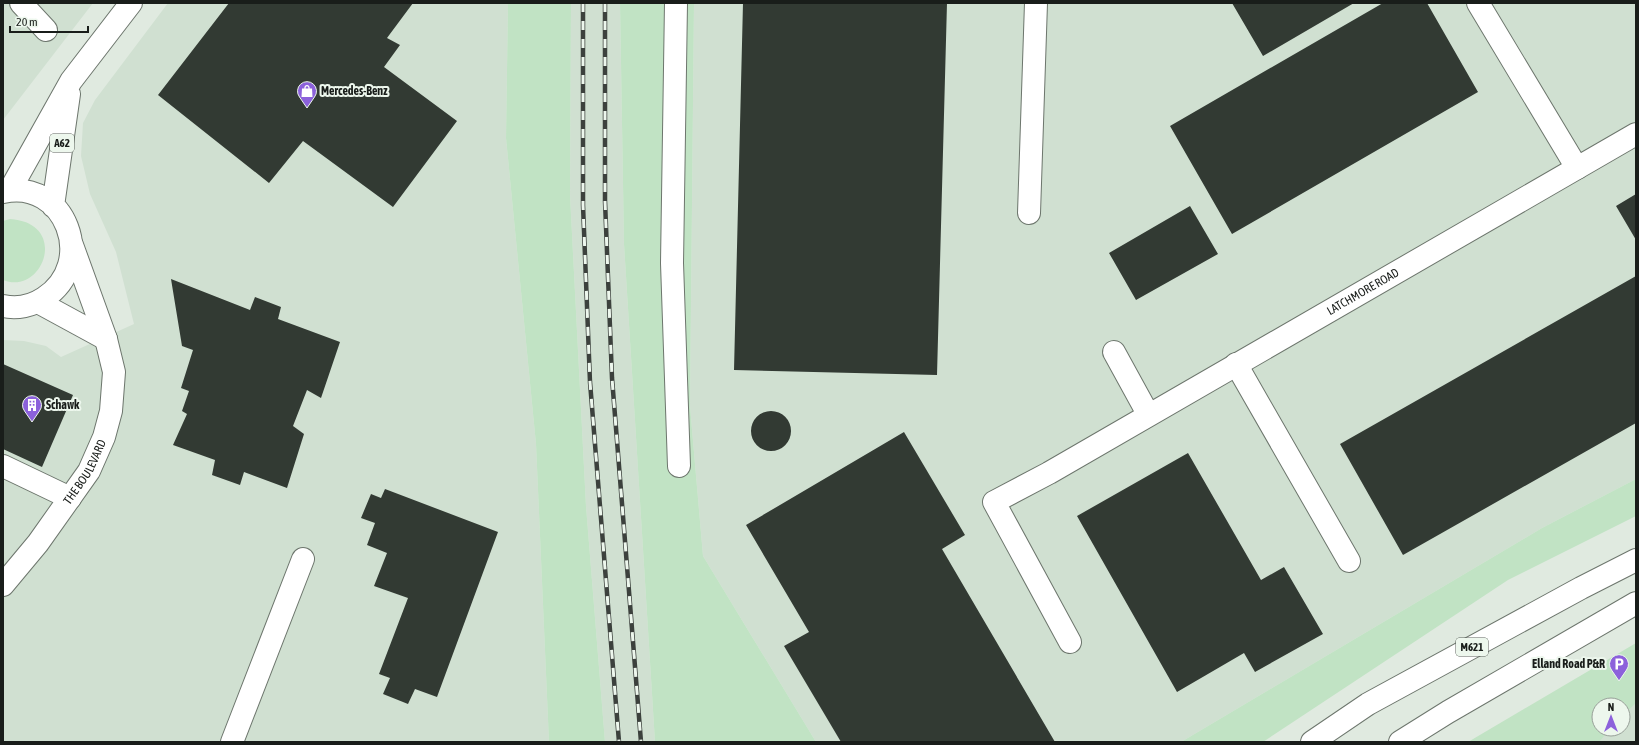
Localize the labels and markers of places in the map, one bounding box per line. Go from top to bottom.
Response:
shop icon: Mercedes-Benz [296,80,318,108]
place label: Mercedes-Benz [321,84,388,98]
building icon: Schawk [21,394,43,422]
place label: Schawk [46,398,80,412]
parking icon: Elland Road P&R [1608,653,1630,681]
place label: Elland Road P&R [1532,657,1605,671]

